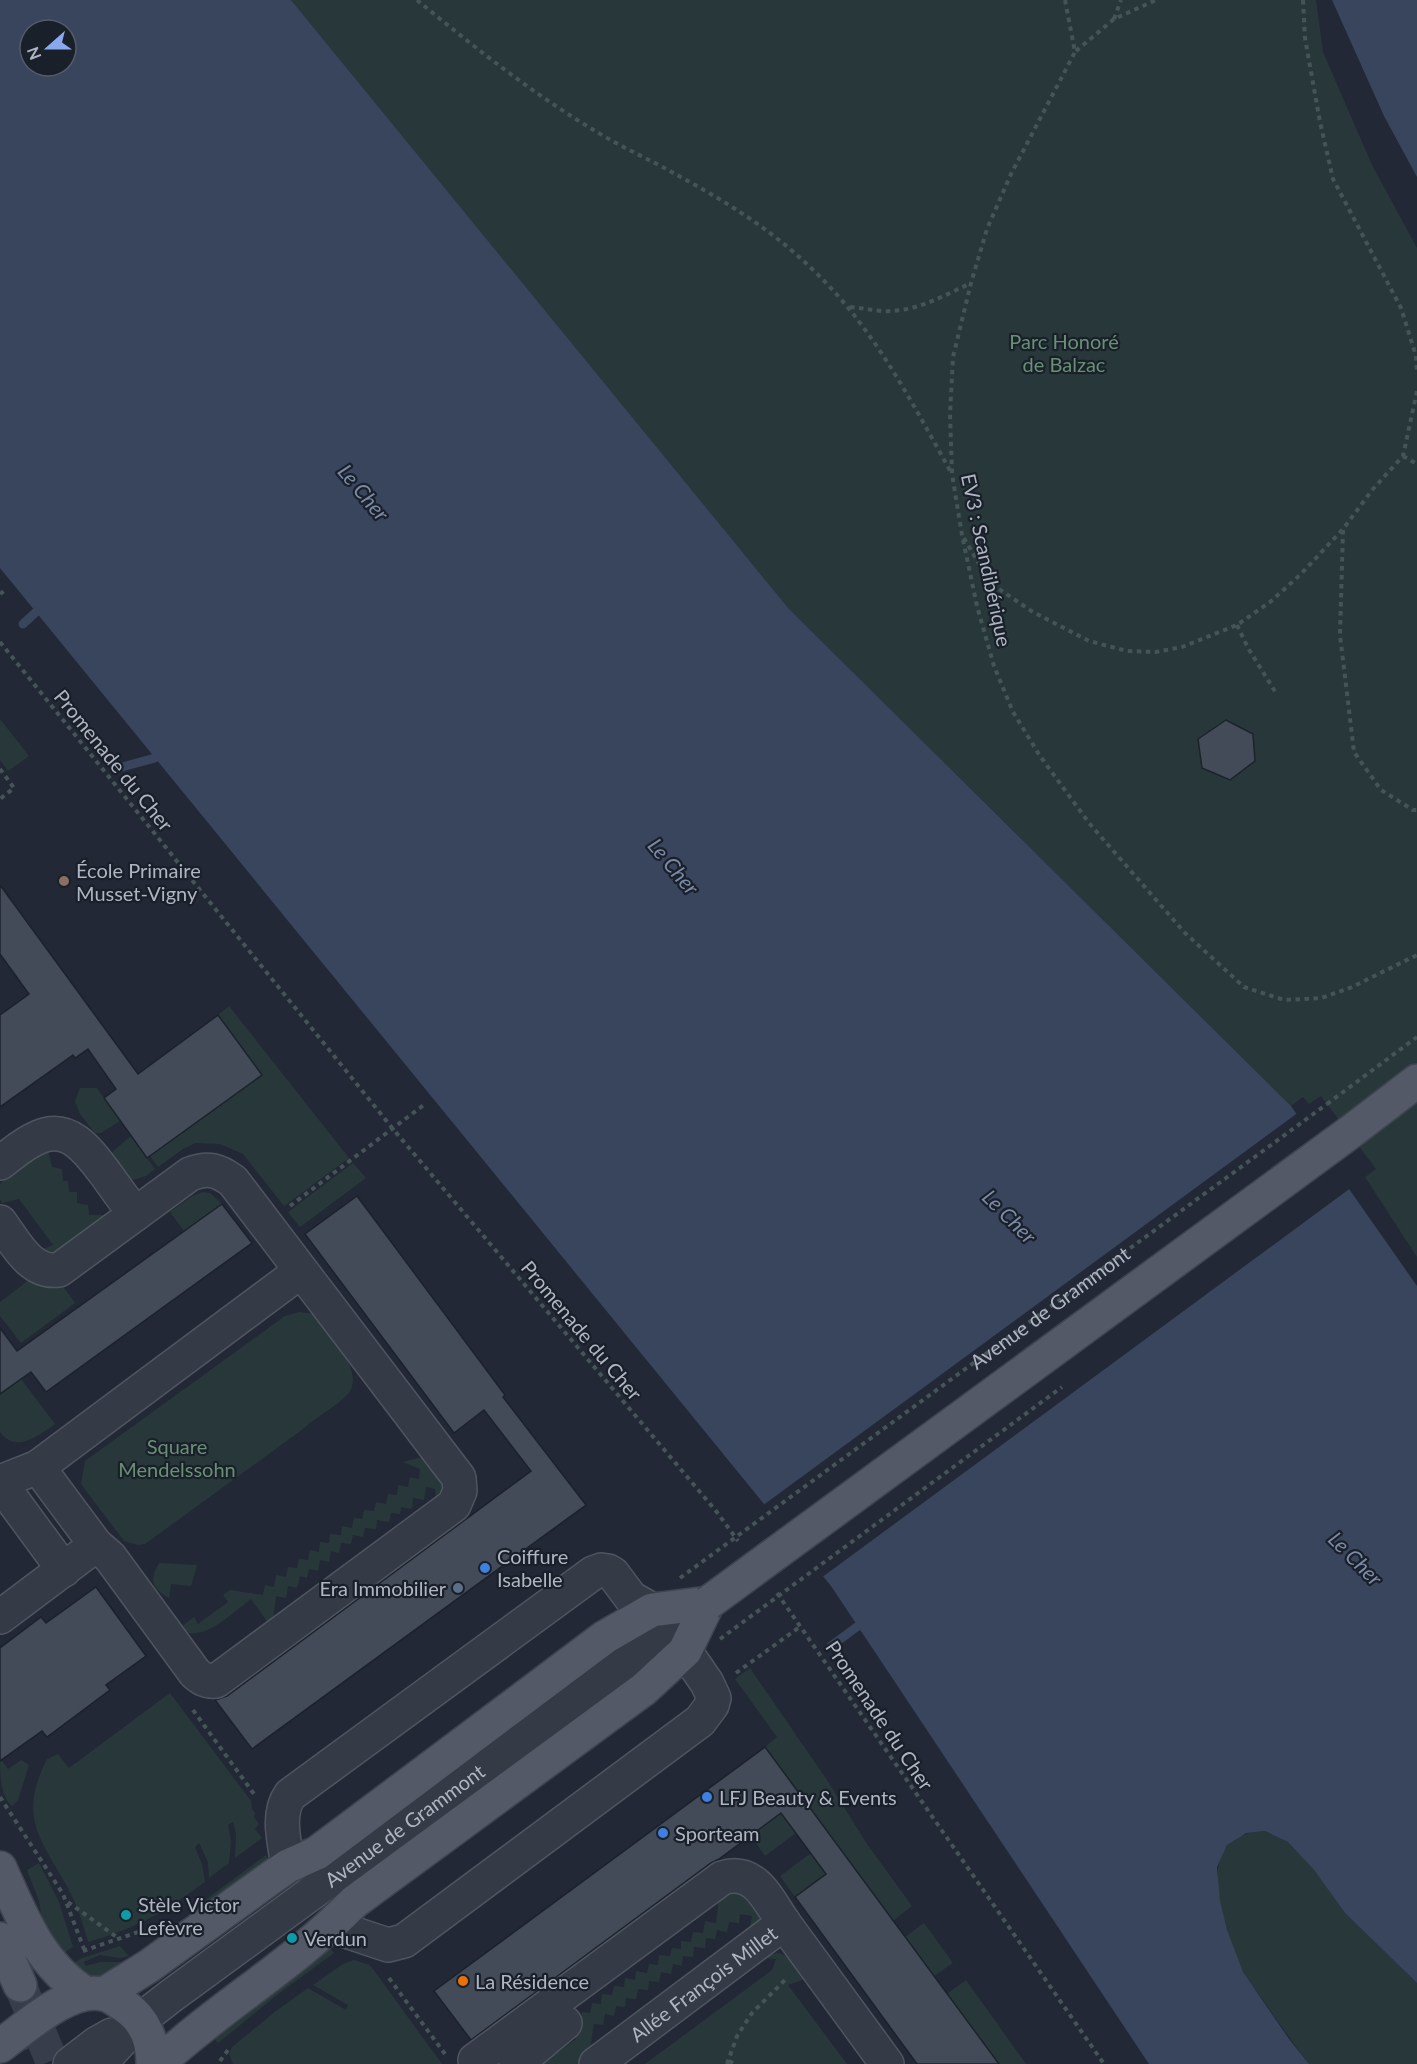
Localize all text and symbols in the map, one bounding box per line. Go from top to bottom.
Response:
north arrow [18,18,78,78]
text: N [22,44,45,63]
park label: Parc Honoré de Balzac [1009,329,1119,376]
water label: Le Cher [333,459,395,526]
street label: EV3 : Scandibérique [957,471,1017,649]
street label: Promenade du Cher [50,685,179,836]
water label: Le Cher [643,833,705,900]
place label: École Primaire Musset-Vigny [76,858,201,905]
marker: École Primaire Musset-Vigny [57,874,71,888]
water label: Le Cher [978,1184,1043,1249]
street label: Avenue de Grammont [965,1241,1134,1374]
street label: Promenade du Cher [517,1255,648,1405]
park label: Square Mendelssohn [118,1434,236,1481]
water label: Le Cher [1324,1526,1389,1591]
place label: Coiffure Isabelle [497,1544,568,1591]
marker: Coiffure Isabelle [478,1561,492,1575]
place label: Era Immobilier [320,1576,447,1600]
marker: Era Immobilier [451,1581,465,1595]
street label: Promenade du Cher [821,1636,939,1795]
street label: Avenue de Grammont [320,1759,489,1892]
place label: LFJ Beauty & Events [719,1785,897,1809]
marker: LFJ Beauty & Events [700,1790,714,1804]
place label: Sporteam [675,1821,760,1845]
marker: Sporteam [656,1826,670,1840]
place label: Stèle Victor Lefèvre [138,1892,240,1939]
marker: Stèle Victor Lefèvre [119,1908,133,1922]
street label: Allée François Millet [625,1921,781,2046]
place label: Verdun [304,1926,367,1950]
marker: Verdun [285,1931,299,1945]
place label: La Résidence [475,1969,589,1993]
marker: La Résidence [456,1974,470,1988]

